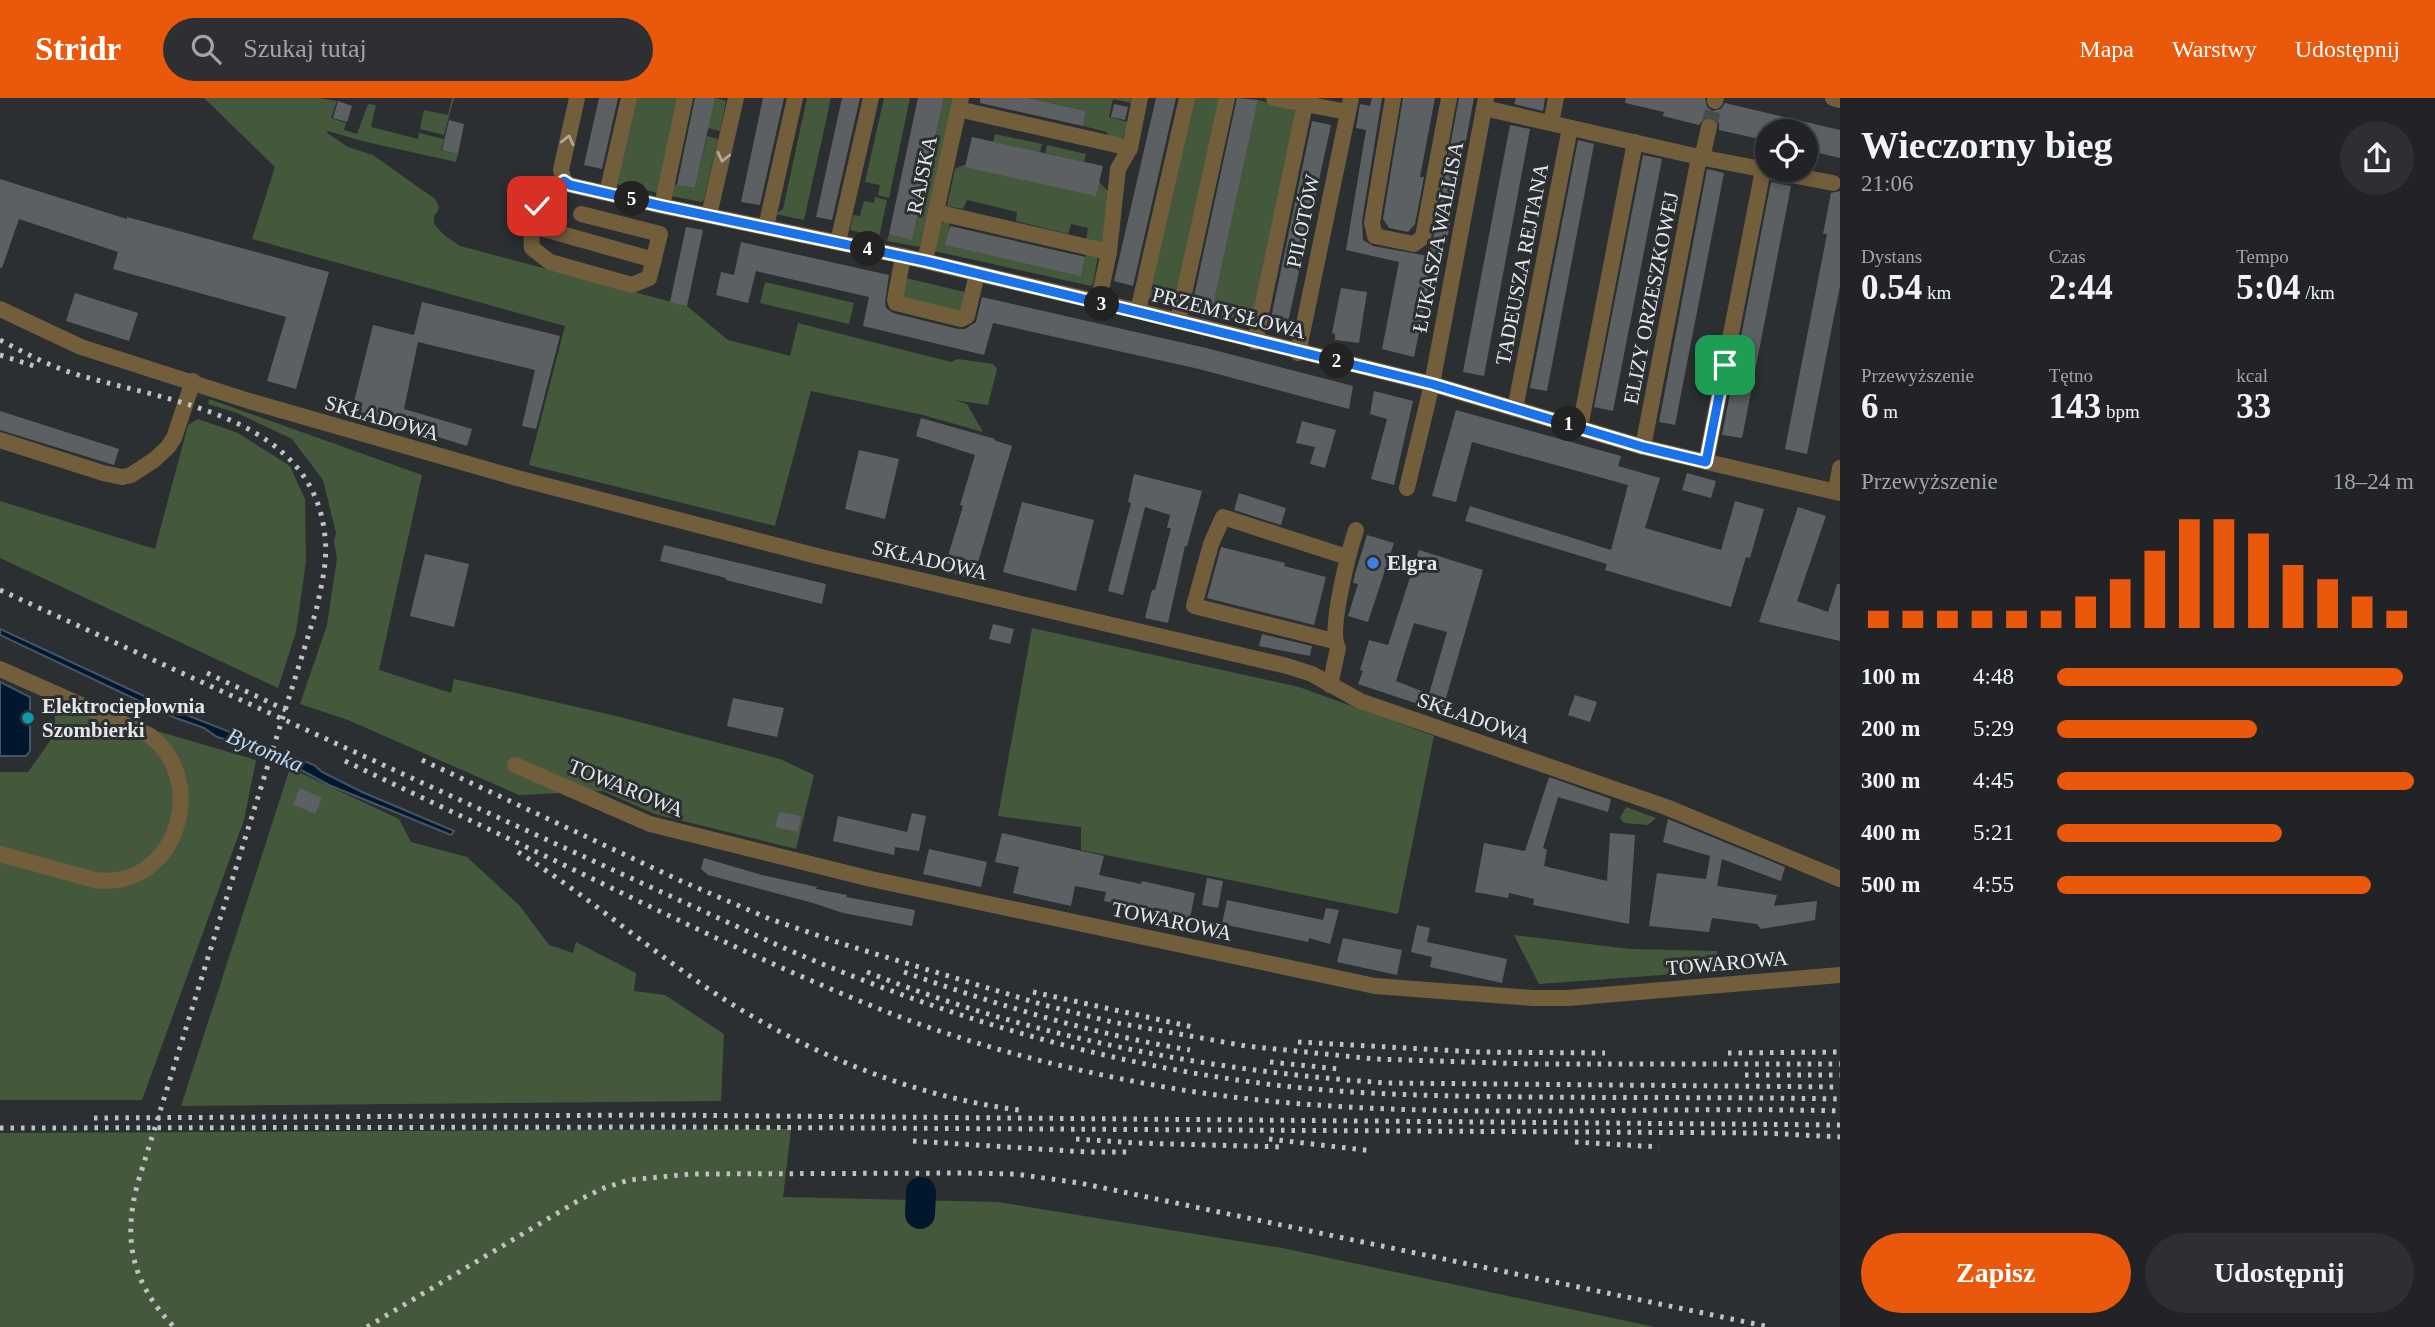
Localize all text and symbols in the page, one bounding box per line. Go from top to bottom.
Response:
search box [163,18,653,81]
icon: search [187,30,225,68]
text: Stridr [35,31,121,67]
text: Szukaj tutaj [243,34,367,63]
text: Mapa [2079,36,2134,62]
text: Warstwy [2172,36,2257,62]
text: Udostępnij [2295,36,2400,62]
map controls [1755,119,1818,182]
button: locate [1755,119,1818,182]
button: share [2340,121,2414,195]
text: Wieczorny bieg [1861,124,2113,166]
street label: RAJSKA [902,133,942,216]
one-way arrow [560,134,574,146]
street label: ŁUKASZA WALLISA [1408,139,1468,334]
one-way arrow [716,151,731,163]
street label: TADEUSZA REJTANA [1491,160,1553,367]
text: 21:06 [1861,171,1913,196]
street label: PILOTÓW [1281,172,1325,270]
pin [507,176,567,236]
pin: 5 [614,182,650,217]
icon: check [518,187,556,225]
text: 5 [627,188,636,209]
street label: ELIZY ORZESZKOWEJ [1619,190,1683,406]
pin: 4 [850,232,886,266]
text: 4 [863,238,872,259]
text: Dystans [1861,246,1922,267]
text: Czas [2049,246,2086,267]
text: Tempo [2236,246,2289,267]
text: 0.54 [1861,268,1922,307]
text: 2:44 [2049,268,2113,307]
text: 5:04 [2236,268,2300,307]
street label: PRZEMYSŁOWA [1150,282,1309,344]
text: km [1922,282,1951,303]
text: /km [2300,282,2335,303]
pin: 3 [1084,286,1120,322]
text: 3 [1097,293,1106,314]
pin [1695,335,1755,395]
pin: 2 [1320,344,1354,378]
icon: arrive [1706,346,1744,384]
text: 2 [1332,350,1341,371]
text: Przewyższenie [1861,365,1974,386]
text: Tętno [2049,365,2093,386]
text: kcal [2236,365,2268,386]
text: 6 [1861,387,1879,426]
text: 143 [2049,387,2101,426]
text: 33 [2236,387,2271,426]
street label: SKŁADOWA [322,390,443,446]
text: m [1879,401,1898,422]
text: bpm [2101,401,2140,422]
pin: 1 [1552,406,1586,442]
text: 1 [1564,413,1573,434]
text: Przewyższenie [1861,469,1998,494]
text: 18–24 m [2333,469,2414,494]
street label: SKŁADOWA [870,535,991,585]
place label: Elgra [1387,551,1438,575]
marker: Elgra [1365,555,1381,571]
text: 100 m [1861,664,1920,689]
text: 4:48 [1973,664,2014,689]
street label: SKŁADOWA [1414,687,1534,749]
place label: Elektrociepłownia Szombierki [42,694,205,742]
marker: Elektrociepłownia Szombierki [20,710,36,726]
text: 200 m [1861,716,1920,741]
text: 5:29 [1973,716,2014,741]
water label: Bytomka [223,723,307,777]
street label: TOWAROWA [565,754,688,822]
text: 300 m [1861,768,1920,793]
text: 4:45 [1973,768,2014,793]
text: 400 m [1861,820,1920,845]
text: 5:21 [1973,820,2014,845]
text: 500 m [1861,872,1920,897]
text: 4:55 [1973,872,2014,897]
street label: TOWAROWA [1110,897,1235,946]
street label: TOWAROWA [1665,946,1790,980]
button: Zapisz [1861,1233,2131,1313]
button: Udostępnij [2145,1233,2414,1313]

